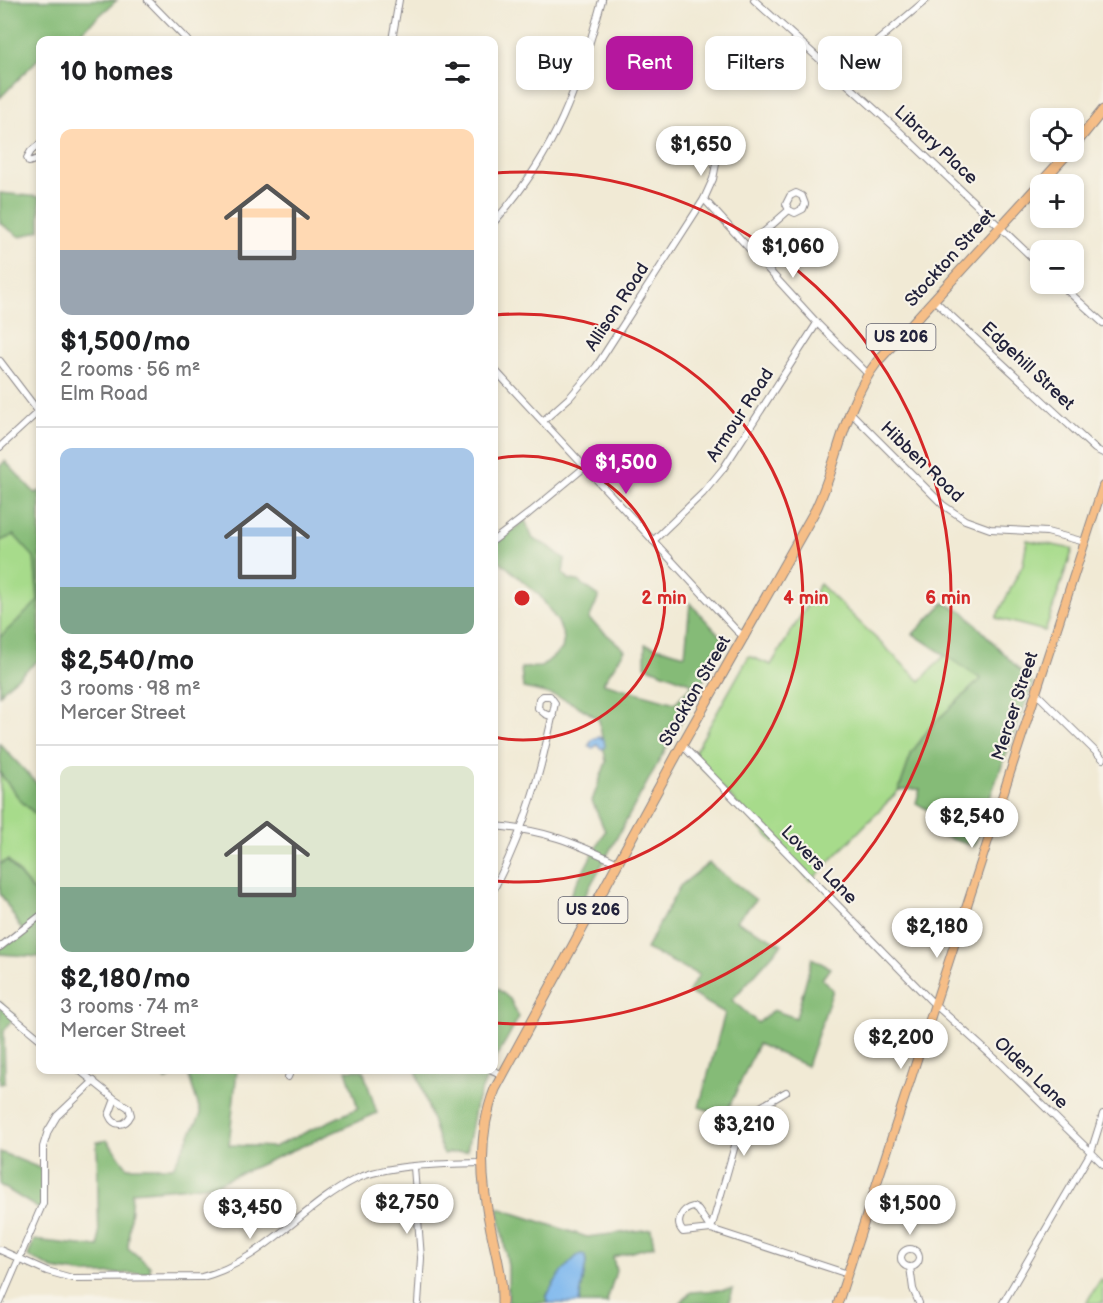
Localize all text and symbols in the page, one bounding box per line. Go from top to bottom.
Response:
chip: Buy [516,36,594,90]
chip: Rent [606,36,693,90]
chip: Filters [705,36,806,90]
chip: New [818,36,902,90]
icon: filters [441,56,474,89]
text: 10 homes [60,57,173,88]
street label: Library Place [890,101,982,189]
map controls [1030,108,1084,294]
button: locate [1030,108,1084,162]
pin: $1,650 [652,126,750,177]
text: $1,650 [670,133,732,157]
icon: home [213,168,321,276]
button: + [1030,174,1084,228]
street label: Stockton Street [901,204,1000,311]
pin: $1,060 [744,228,842,279]
text: $1,060 [761,235,825,259]
button: − [1030,240,1084,294]
street label: Allison Road [581,259,653,355]
street label: Edgehill Street [977,318,1079,415]
road number: US 206 [866,324,936,350]
text: $1,500/mo [60,327,190,358]
text: 2 rooms · 56 m² [60,358,200,382]
street label: Armour Road [702,364,778,466]
text: Elm Road [60,382,148,406]
street label: Hibben Road [876,417,968,507]
pin: $1,500 [577,444,675,495]
text: $1,500 [595,451,657,475]
icon: home [213,487,321,595]
centre of rings [512,588,532,608]
text: 2 min [641,588,687,609]
text: 4 min [783,588,829,609]
text: 6 min [925,588,971,609]
street label: Stockton Street [655,632,735,750]
text: $2,540/mo [60,646,194,677]
street label: Mercer Street [988,649,1043,763]
text: 3 rooms · 98 m² [60,677,201,701]
text: Mercer Street [60,701,186,725]
pin: $2,540 [923,798,1021,849]
icon: home [213,805,321,913]
text: $2,540 [939,805,1005,829]
street label: Lovers Lane [777,822,862,909]
road number: US 206 [558,897,628,923]
pin: $2,180 [888,908,986,959]
text: $2,180 [906,915,968,939]
text: $2,180/mo [60,964,190,995]
text: 3 rooms · 74 m² [60,995,199,1019]
text: Mercer Street [60,1019,186,1043]
pin: $2,200 [852,1019,950,1070]
text: $2,200 [868,1026,934,1050]
street label: Olden Lane [990,1033,1072,1114]
pin: $3,210 [695,1106,793,1157]
text: $3,210 [713,1113,775,1137]
pin: $2,750 [358,1184,456,1235]
pin: $1,500 [861,1185,959,1236]
pin: $3,450 [201,1189,299,1240]
text: $2,750 [375,1191,439,1215]
text: $1,500 [879,1192,941,1216]
text: $3,450 [217,1196,283,1220]

